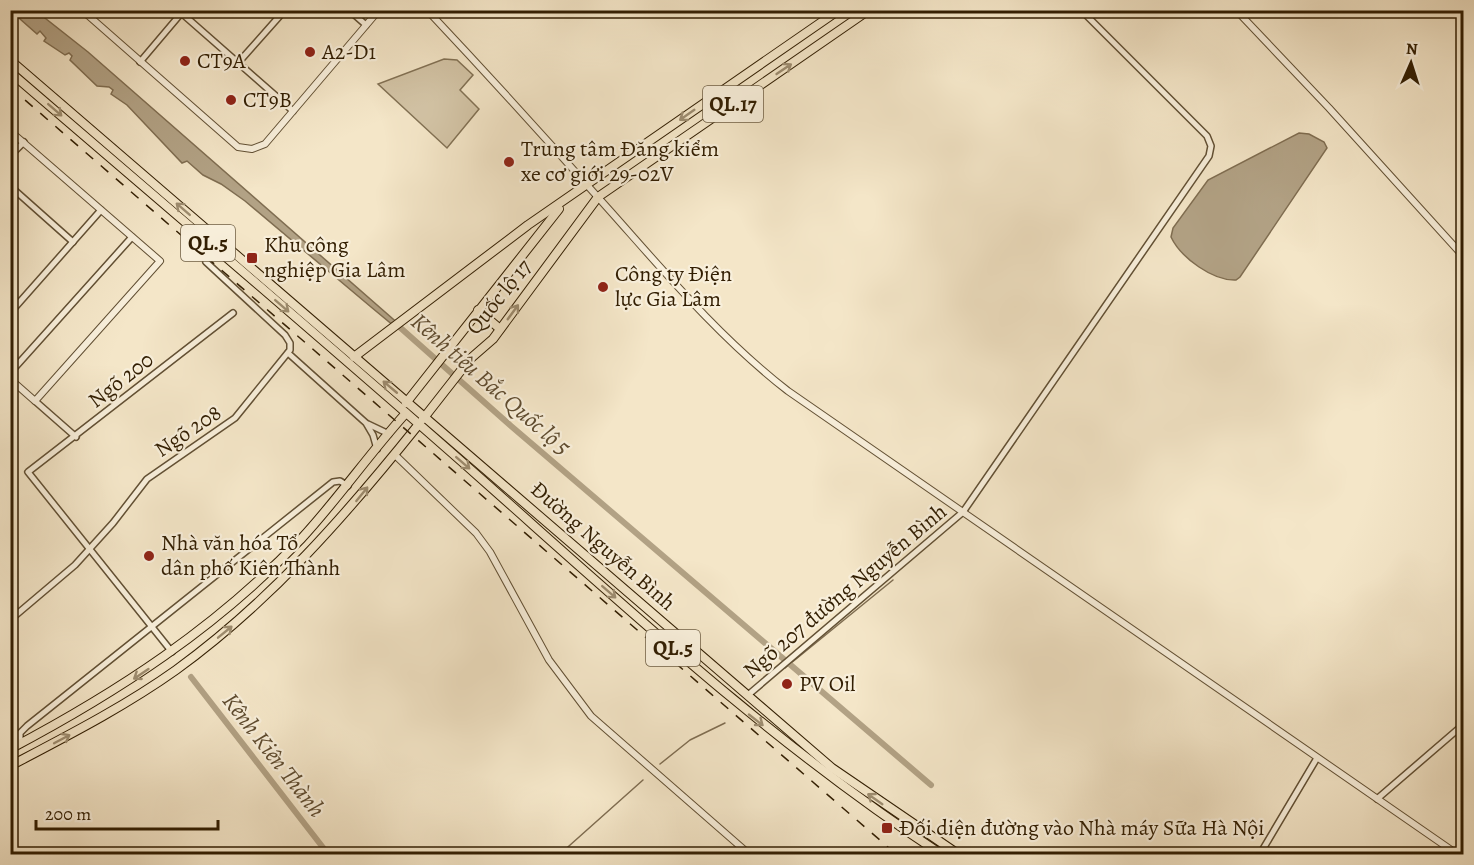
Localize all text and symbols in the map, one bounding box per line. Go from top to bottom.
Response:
north arrow [1381,33,1441,93]
place label: A2-D1 [321,37,376,67]
text: N [1405,38,1418,60]
marker: A2-D1 [303,45,317,59]
place label: CT9A [197,46,247,76]
marker: CT9A [178,54,192,68]
one-way arrow [776,63,792,75]
place label: CT9B [243,85,292,115]
road number: QL.17 [703,86,763,122]
marker: CT9B [224,93,238,107]
one-way arrow [47,103,62,117]
one-way arrow [679,109,696,121]
place label: Trung tâm Đăng kiểm xe cơ giới 29-02V [521,134,719,189]
marker: Trung tâm Đăng kiểm xe cơ giới 29-02V [502,155,516,169]
one-way arrow [176,202,191,216]
road number: QL.5 [181,225,235,261]
place label: Khu công nghiệp Gia Lâm [264,230,406,285]
marker: Khu công nghiệp Gia Lâm [245,251,259,265]
street label: Quốc lộ 17 [459,252,539,341]
place label: Công ty Điện lực Gia Lâm [615,259,732,314]
marker: Công ty Điện lực Gia Lâm [596,280,610,294]
one-way arrow [274,299,289,313]
one-way arrow [506,304,519,320]
water label: Kênh tiêu Bắc Quốc lộ 5 [404,306,578,462]
street label: Ngõ 200 [82,345,160,415]
one-way arrow [383,380,398,394]
street label: Ngõ 208 [149,398,227,464]
one-way arrow [455,456,471,469]
street label: Đường Nguyễn Bình [524,474,682,618]
one-way arrow [355,487,369,502]
street label: Ngõ 207 đường Nguyễn Bình [737,497,953,685]
place label: Nhà văn hóa Tổ dân phố Kiên Thành [161,528,341,583]
marker: Nhà văn hóa Tổ dân phố Kiên Thành [142,549,156,563]
one-way arrow [601,585,616,599]
one-way arrow [217,625,232,639]
road number: QL.5 [646,630,700,666]
one-way arrow [133,668,150,680]
place label: PV Oil [799,669,855,699]
marker: PV Oil [780,677,794,691]
water label: Kênh Kiên Thành [215,686,333,824]
one-way arrow [748,713,764,726]
one-way arrow [53,733,70,745]
one-way arrow [867,792,883,805]
scale bar [36,793,218,831]
text: 200 m [45,802,91,826]
place label: Đối diện đường vào Nhà máy Sữa Hà Nội [899,813,1264,843]
marker: Đối diện đường vào Nhà máy Sữa Hà Nội [880,821,894,835]

